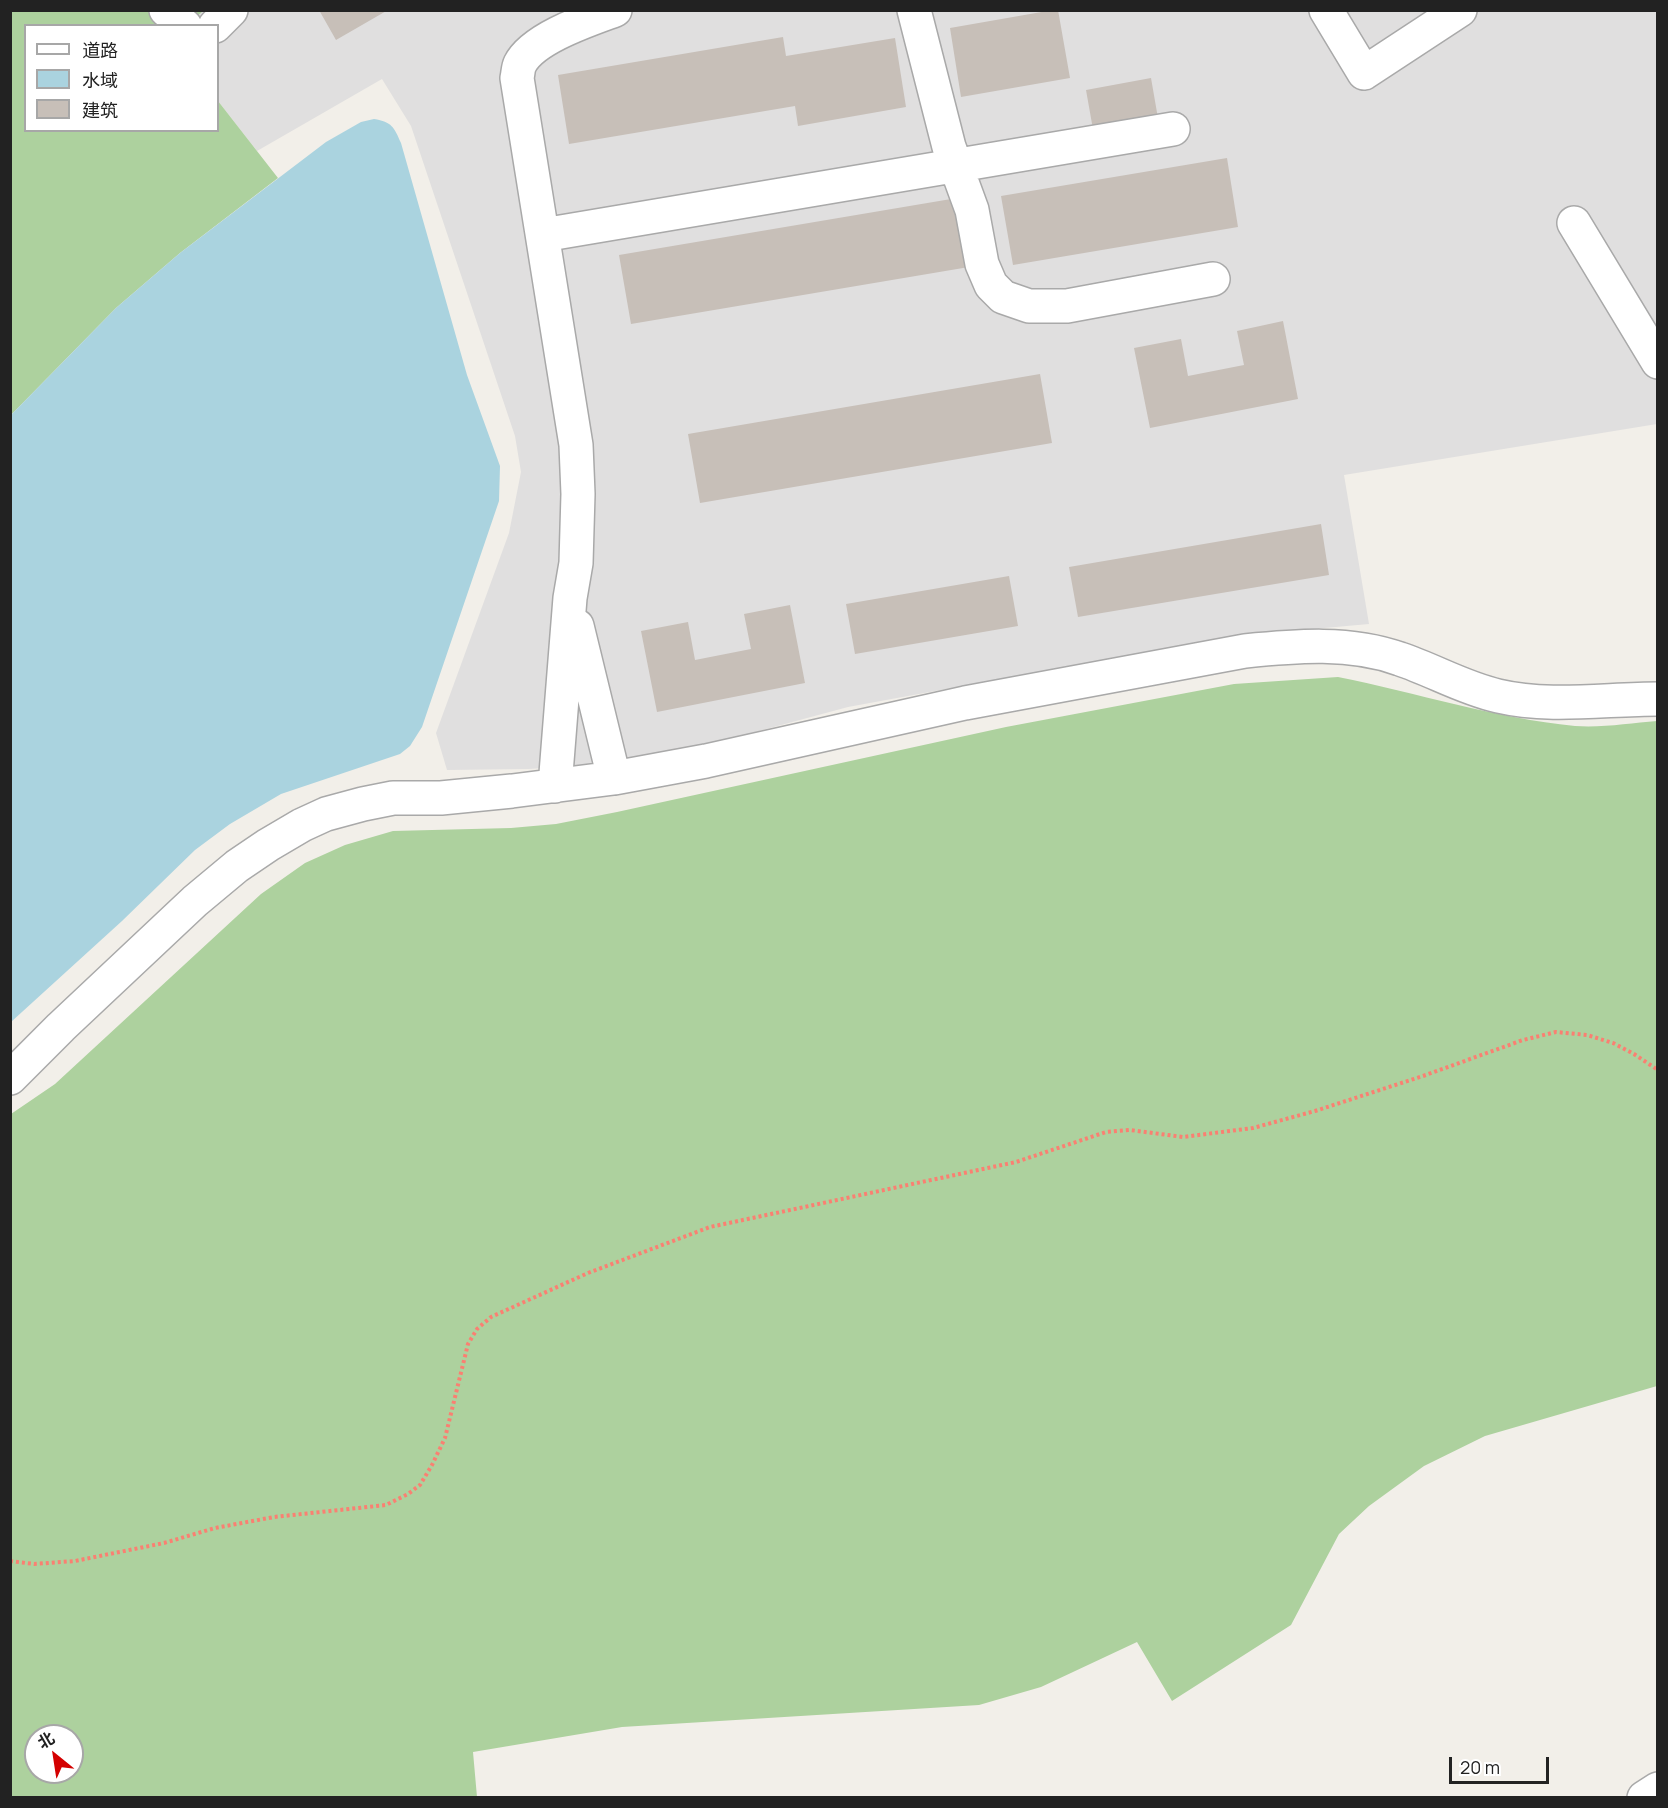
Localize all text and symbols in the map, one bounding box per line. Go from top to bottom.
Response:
legend [24,24,219,132]
text: 道路 [82,38,118,62]
text: 水域 [82,68,118,92]
text: 建筑 [82,98,118,122]
north arrow [24,1724,84,1784]
text: 北 [34,1727,58,1754]
scale bar [1452,1745,1552,1783]
text: 20 m [1460,1755,1500,1779]

